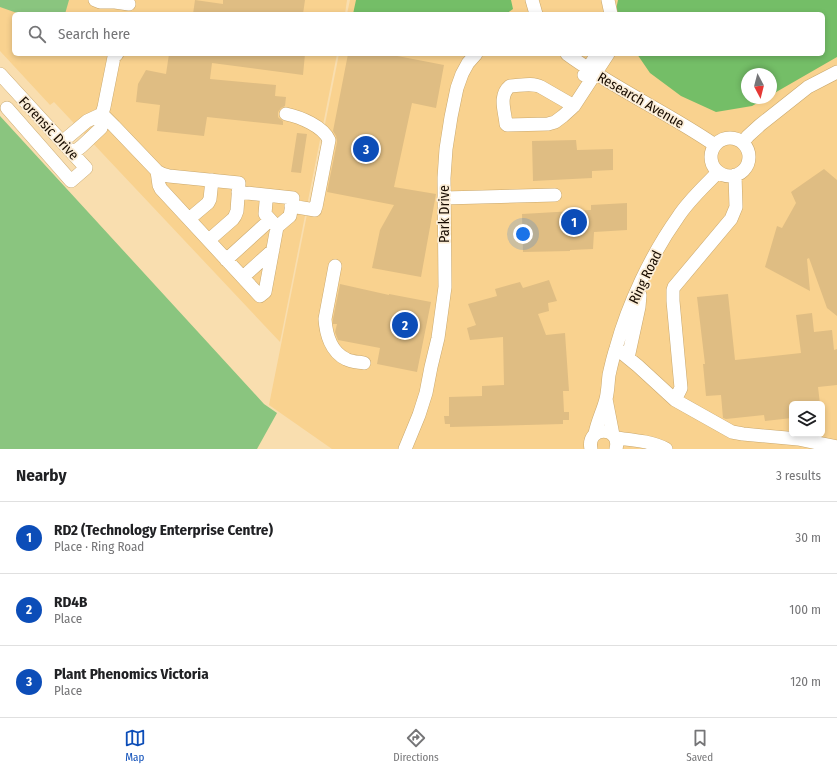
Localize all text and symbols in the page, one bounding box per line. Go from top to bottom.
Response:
search box [12,12,825,56]
icon: search [26,23,48,45]
text: Search here [58,25,130,43]
north arrow [741,68,777,104]
street label: Research Avenue [594,69,687,132]
street label: Forensic Drive [15,93,82,164]
pin: 3 [353,134,379,164]
street label: Park Drive [436,185,453,243]
pin: 1 [561,207,587,237]
your location [513,224,533,244]
street label: Ring Road [625,248,666,307]
pin: 2 [392,310,418,340]
map controls [789,401,825,437]
button: layers [789,401,825,437]
text: Nearby [16,465,67,486]
text: 3 results [776,468,821,483]
text: RD2 (Technology Enterprise Centre) [54,521,273,539]
text: 1 [26,530,32,545]
text: 30 m [795,530,821,545]
text: Place · Ring Road [54,539,144,554]
text: RD4B [54,593,87,611]
text: 2 [26,602,32,617]
text: 100 m [789,602,821,617]
text: Place [54,611,82,626]
text: Plant Phenomics Victoria [54,665,209,683]
text: 3 [26,674,32,689]
text: 120 m [790,674,821,689]
text: Place [54,683,82,698]
tab: Map [124,727,146,764]
tab: Directions [393,727,439,764]
tab: Saved [686,727,713,764]

